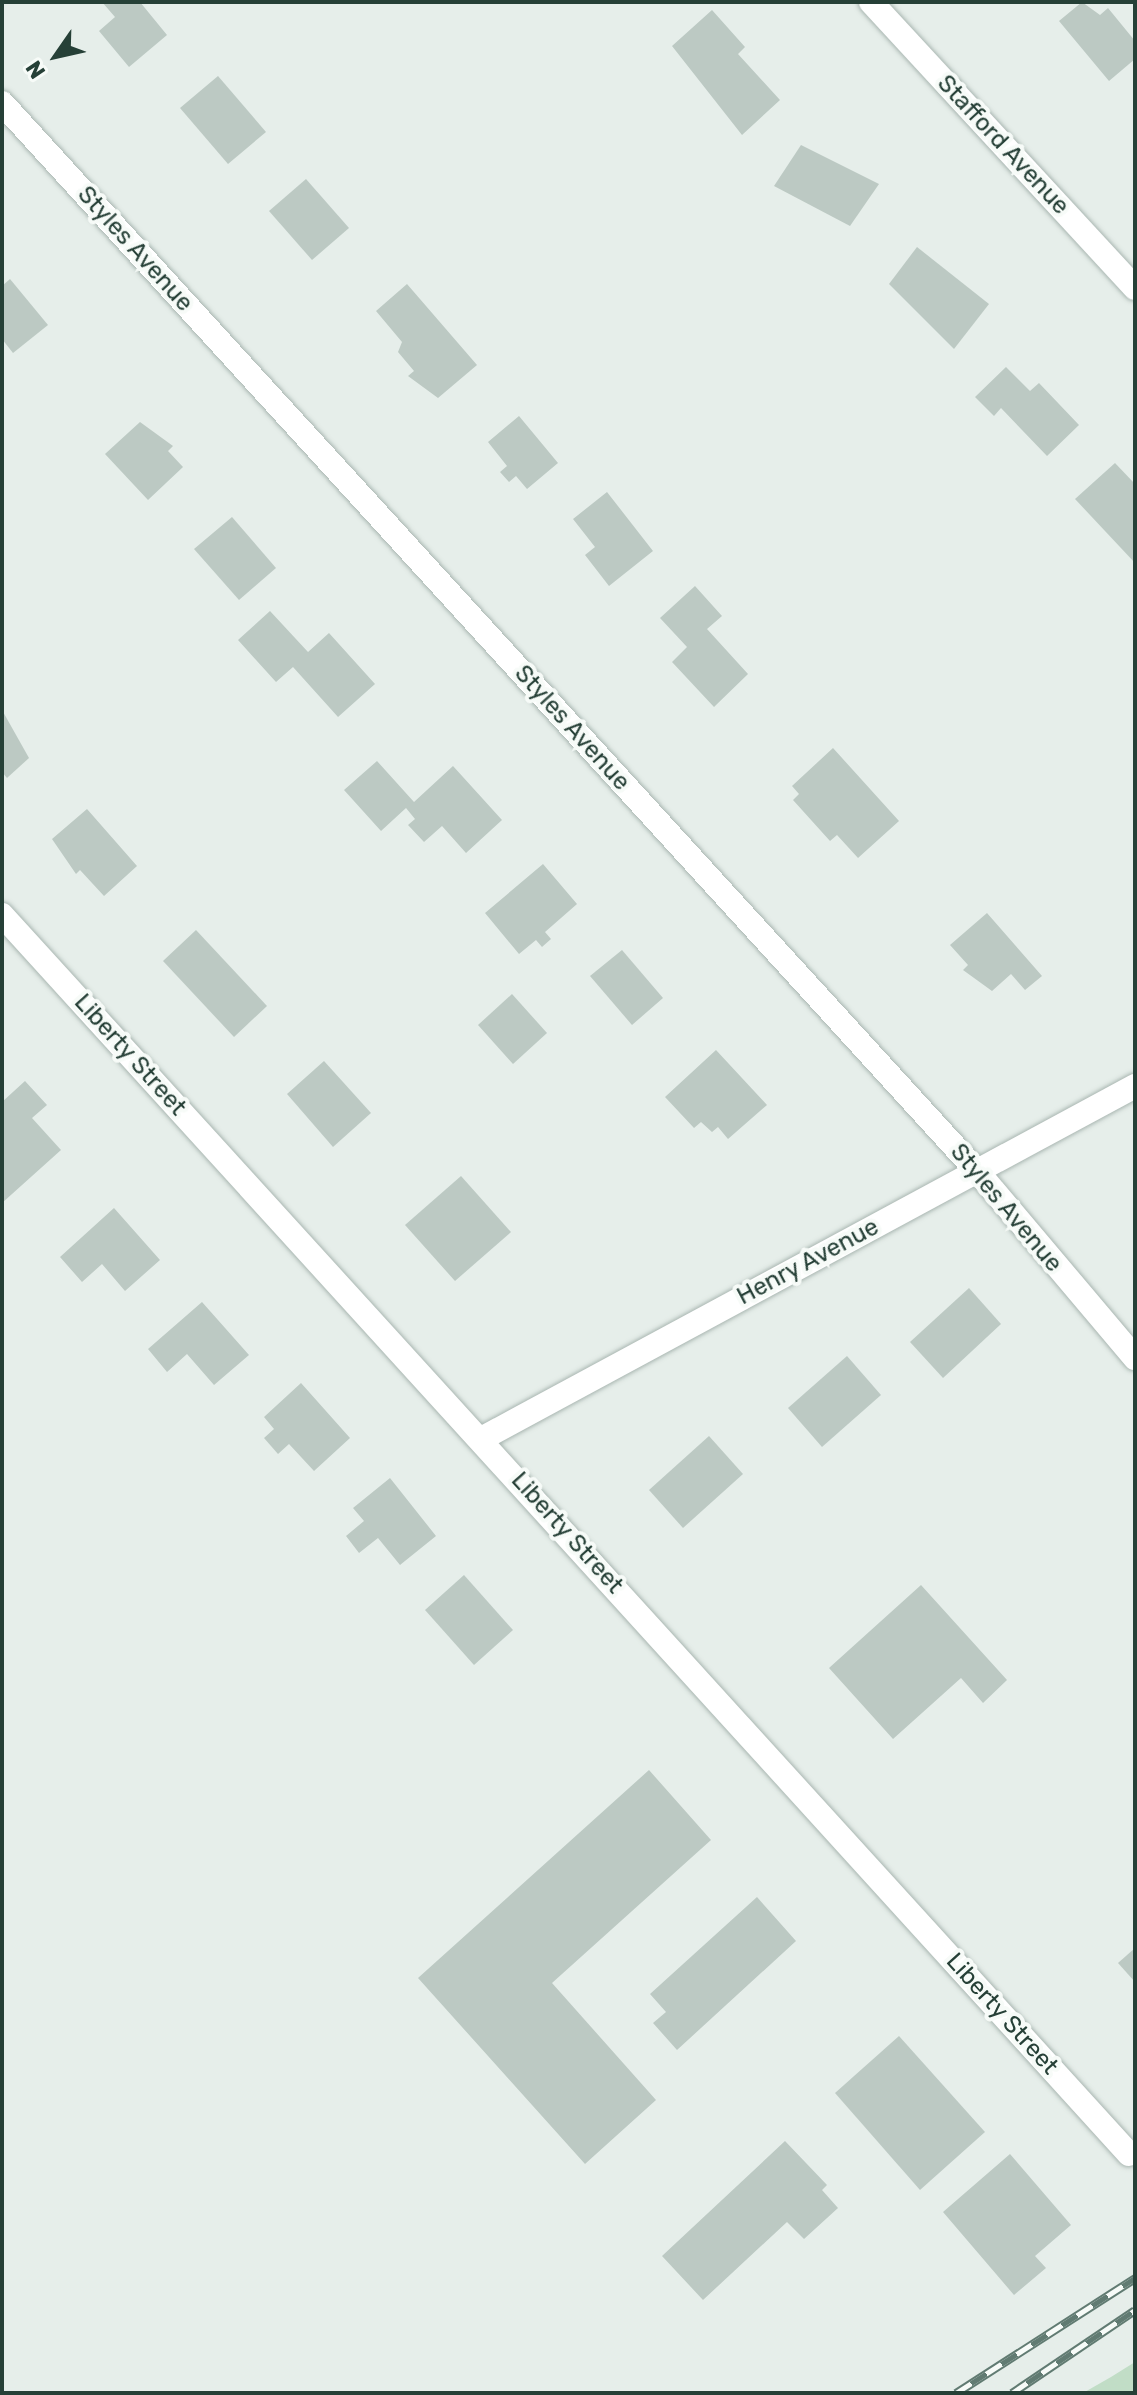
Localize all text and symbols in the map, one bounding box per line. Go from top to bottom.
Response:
north arrow [16,16,96,96]
text: N [20,56,51,84]
street label: Stafford Avenue [931,69,1075,221]
street label: Styles Avenue [71,180,199,318]
street label: Styles Avenue [508,659,636,797]
street label: Liberty Street [68,988,192,1122]
street label: Styles Avenue [944,1138,1068,1278]
street label: Henry Avenue [732,1212,884,1312]
street label: Liberty Street [505,1466,629,1600]
street label: Liberty Street [940,1947,1064,2081]

